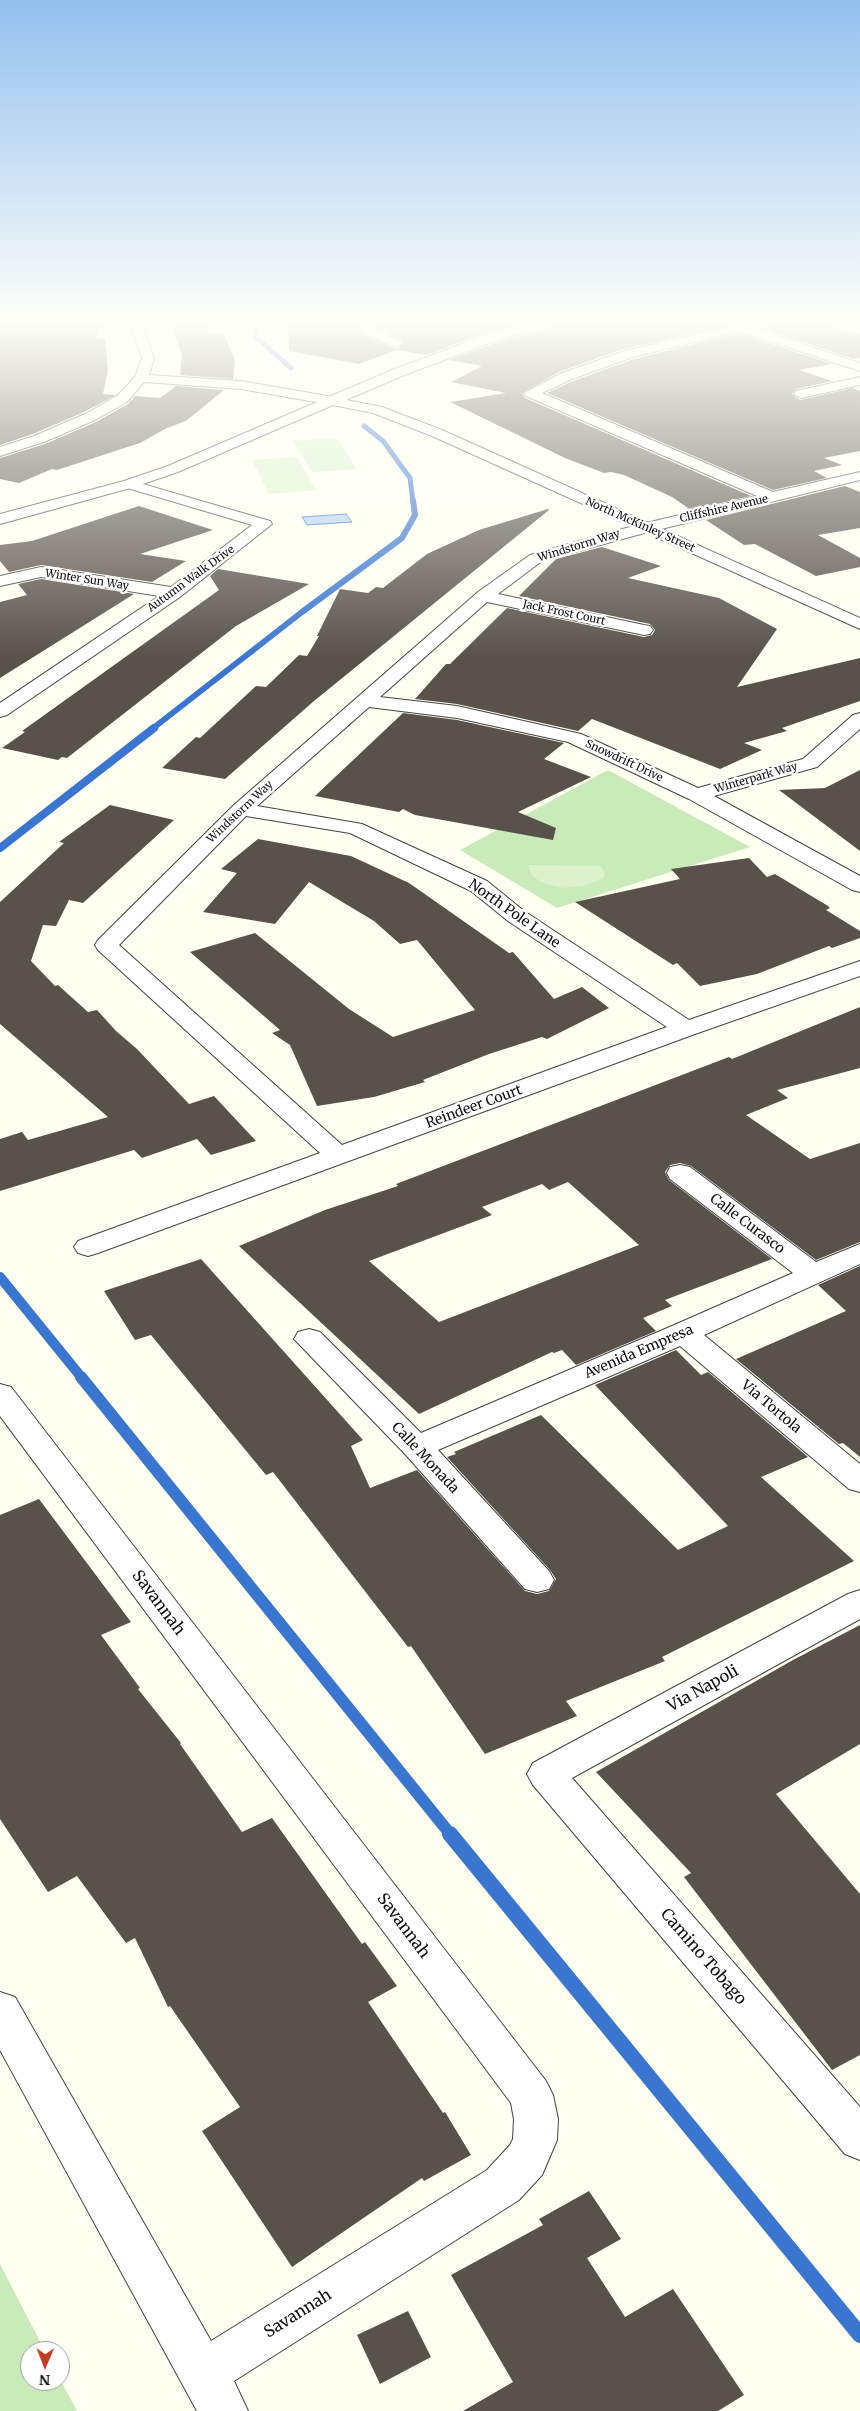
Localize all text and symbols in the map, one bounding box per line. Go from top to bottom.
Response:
street label: Cliffshire Avenue [679,492,769,526]
street label: North McKinley Street [583,495,697,555]
street label: Windstorm Way [536,527,622,565]
street label: Autumn Walk Drive [145,543,237,615]
street label: Winter Sun Way [44,567,130,593]
street label: Jack Frost Court [522,598,606,628]
street label: Snowdrift Drive [583,737,665,785]
street label: Winterpark Way [713,760,799,796]
street label: Windstorm Way [204,778,276,846]
street label: North Pole Lane [465,876,563,952]
street label: Reindeer Court [424,1082,524,1132]
street label: Calle Curasco [706,1190,788,1258]
street label: Avenida Empresa [582,1322,696,1382]
street label: Via Tortola [738,1377,804,1437]
street label: Calle Monada [388,1419,462,1497]
street label: Savannah [127,1567,189,1639]
street label: Via Napoli [664,1662,742,1716]
street label: Savannah [372,1890,434,1962]
street label: Camino Tobago [656,1905,750,2009]
street label: Savannah [261,2286,335,2342]
north arrow [20,2341,70,2391]
text: N [39,2371,50,2389]

